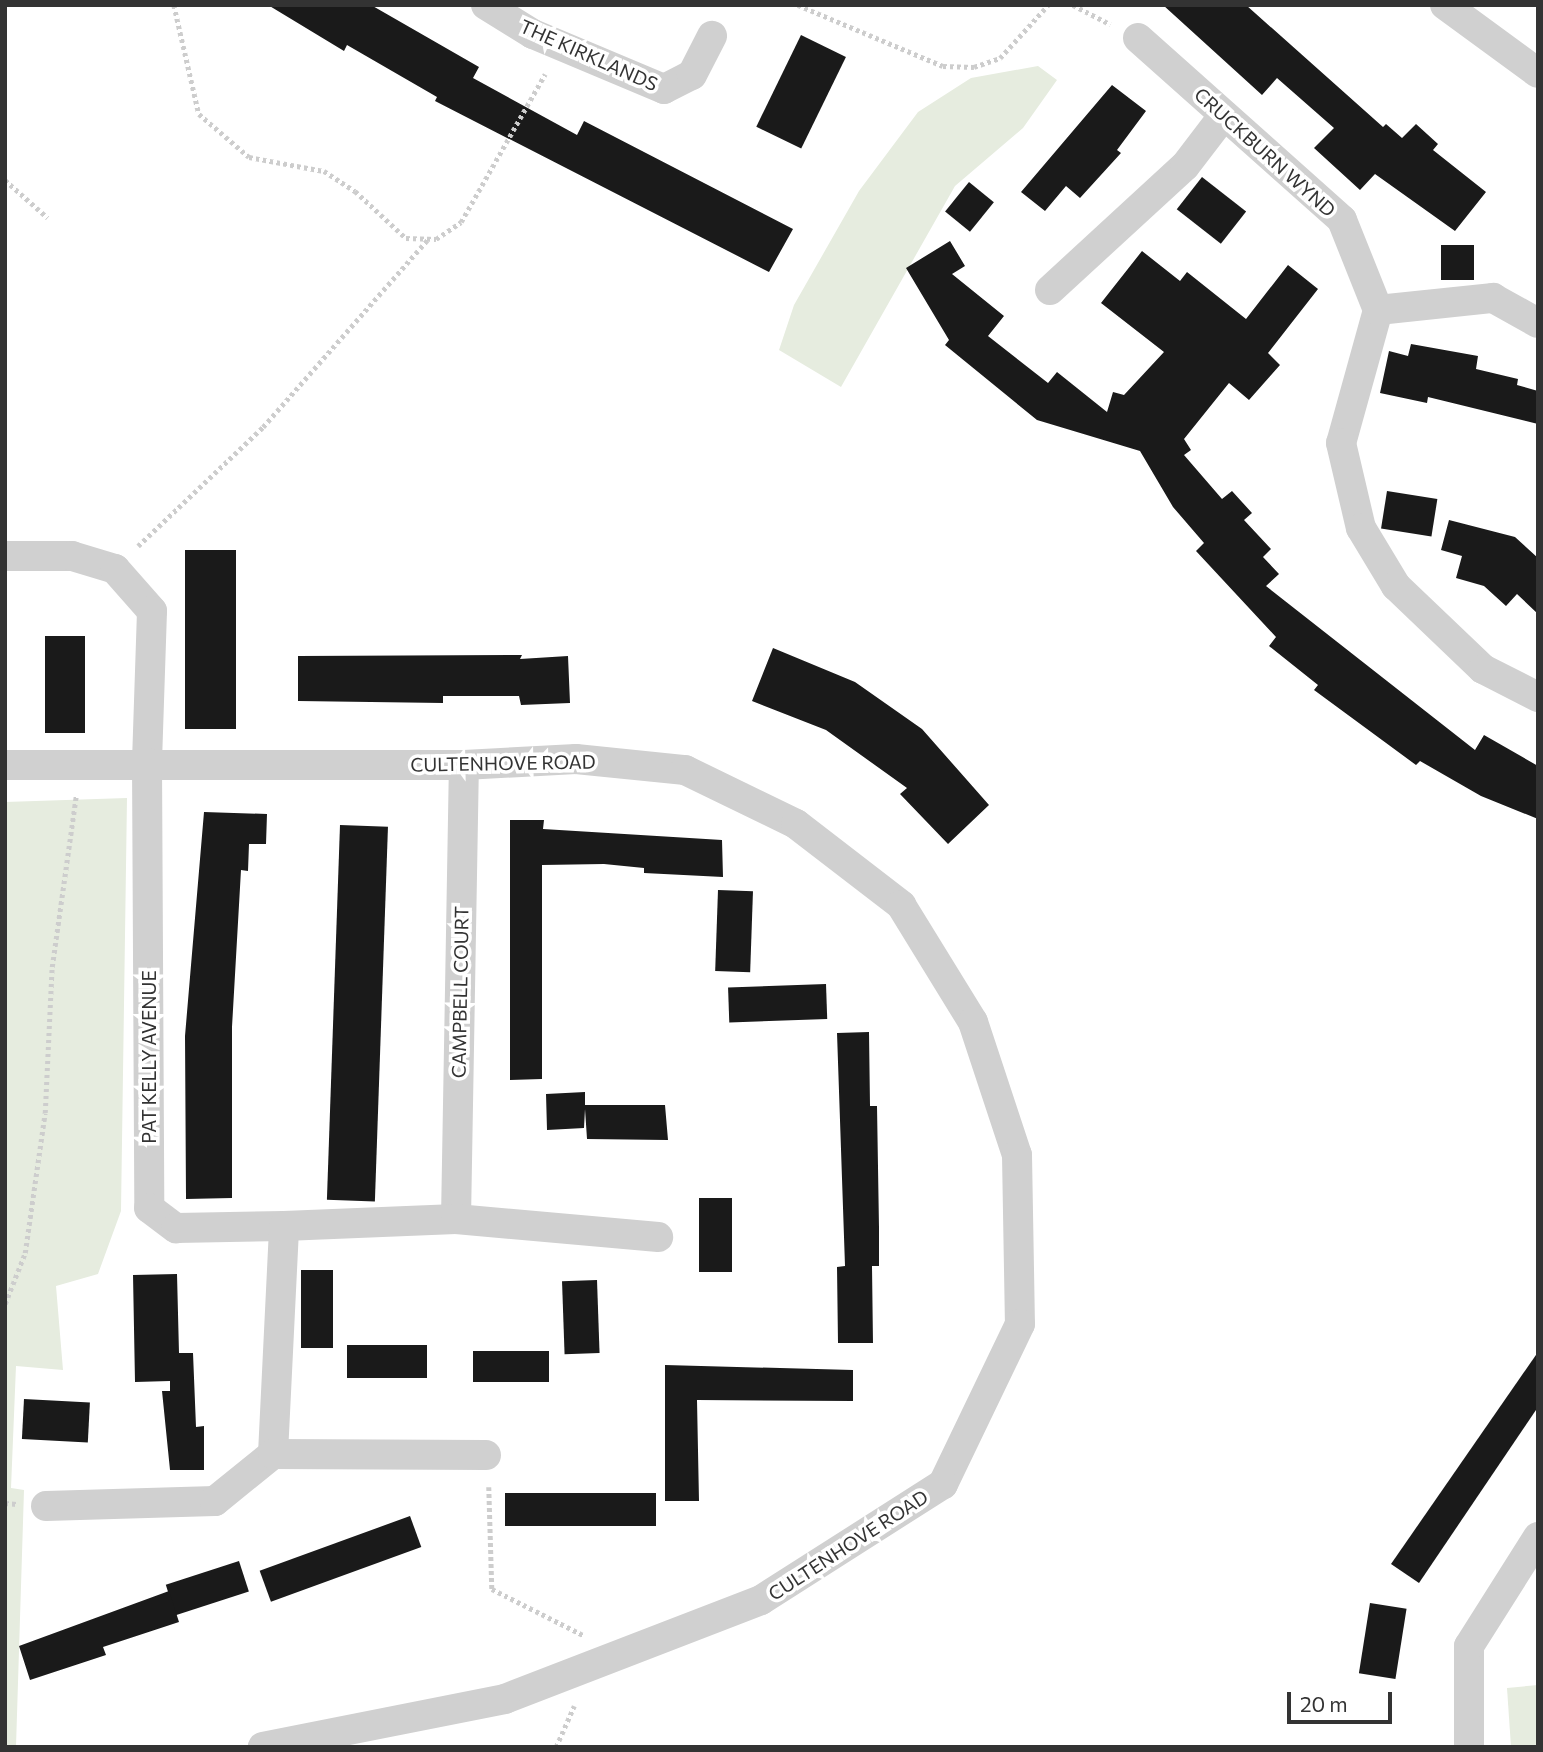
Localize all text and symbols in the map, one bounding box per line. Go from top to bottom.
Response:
street label: THE KIRKLANDS [517,14,661,96]
street label: CRUCKBURN WYND [1190,83,1340,221]
street label: CULTENHOVE ROAD [410,750,596,776]
street label: CAMPBELL COURT [447,906,473,1078]
street label: PAT KELLY AVENUE [138,970,160,1144]
street label: CULTENHOVE ROAD [764,1485,932,1605]
scale bar [1291,1678,1396,1722]
text: 20 m [1300,1691,1348,1716]

